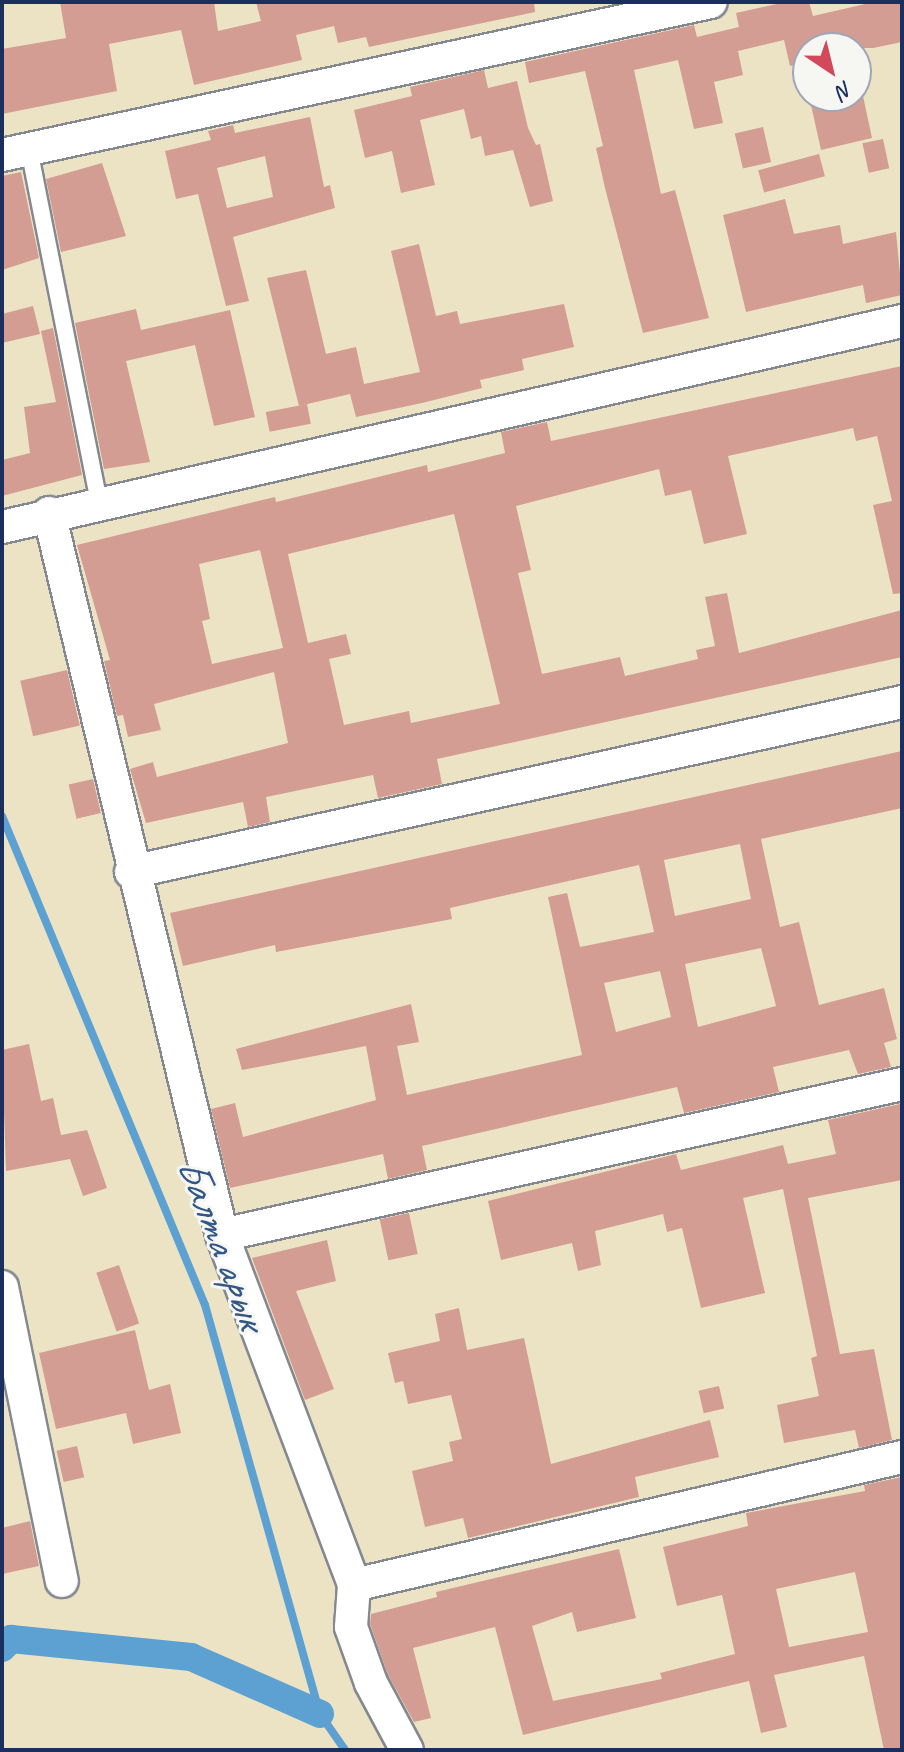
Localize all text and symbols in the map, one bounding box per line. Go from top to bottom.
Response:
north arrow [792,32,872,112]
text: N [831,75,858,105]
water label: Балта арык [165,1151,277,1335]

